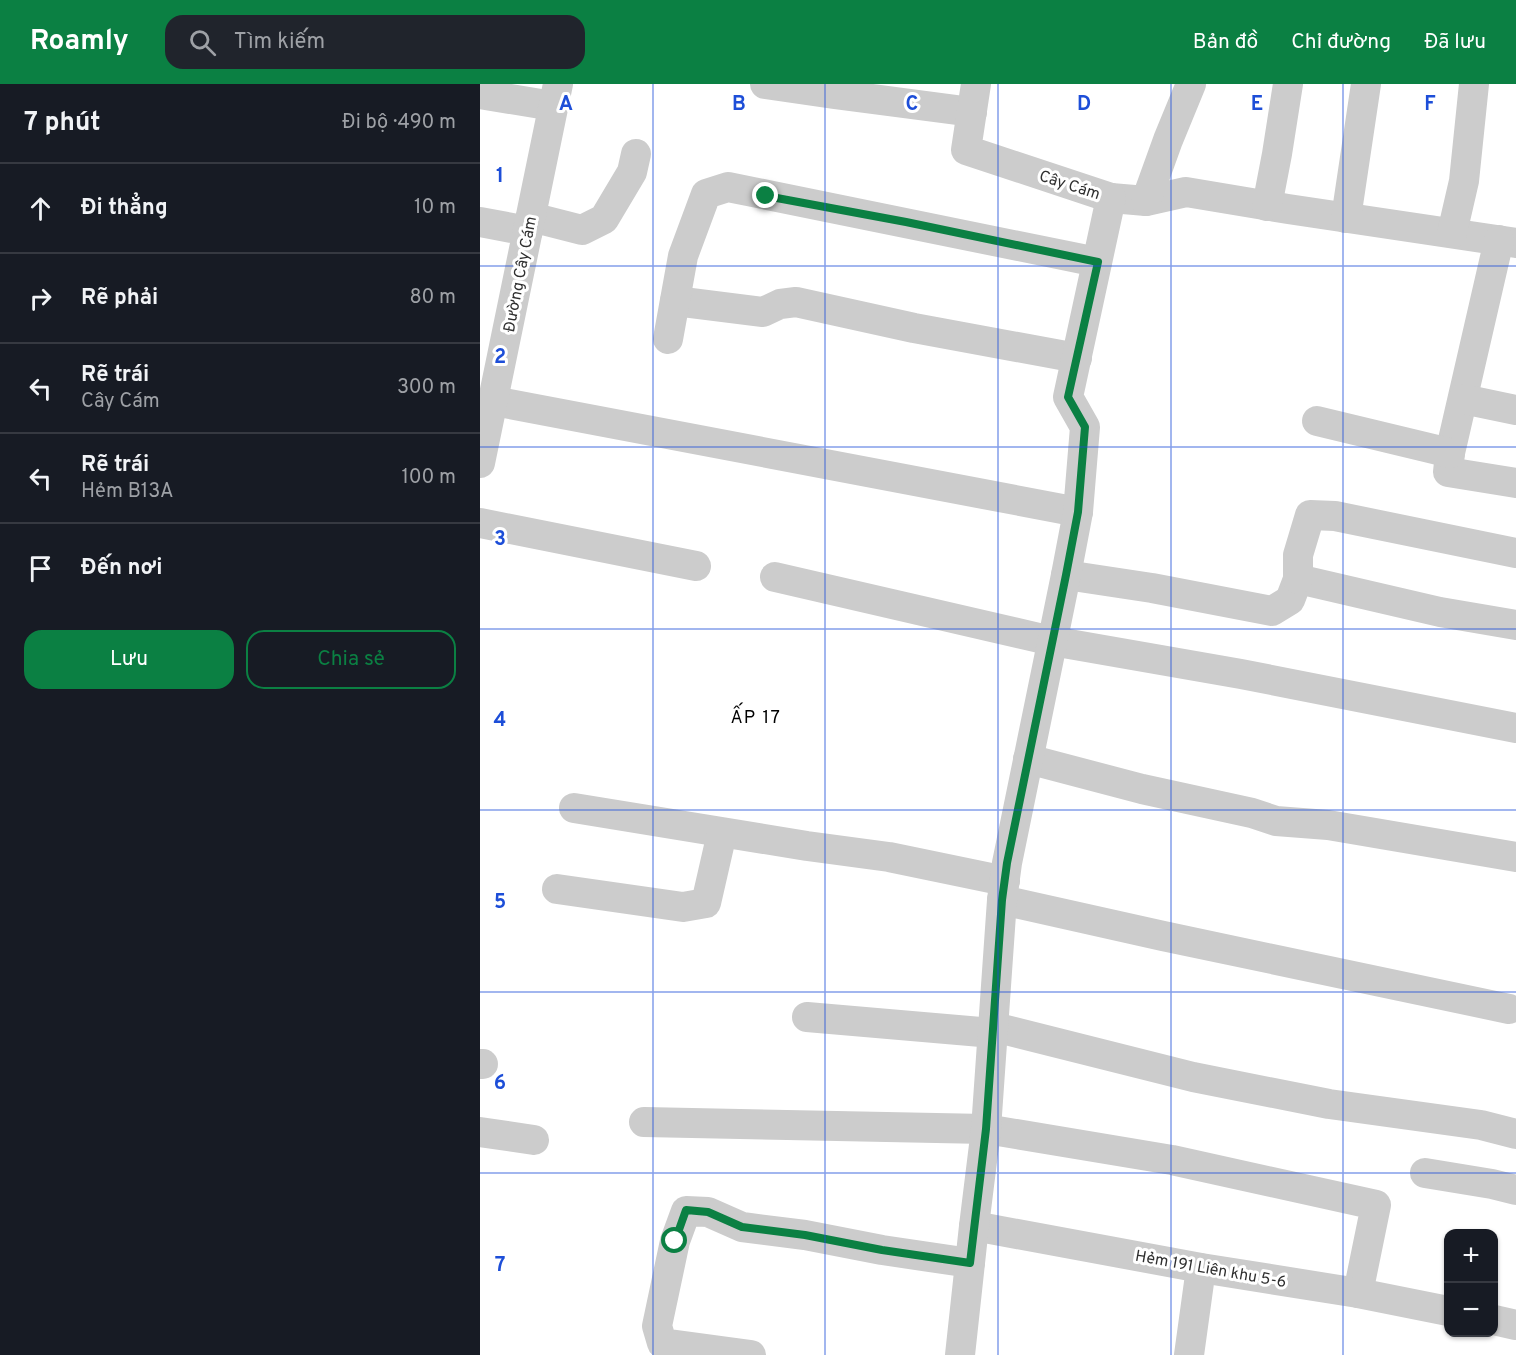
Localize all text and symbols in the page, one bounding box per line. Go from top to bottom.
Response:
search box [165,15,585,69]
text: Roamly [30,24,129,60]
icon: search [186,26,219,59]
text: Tìm kiếm [234,29,325,56]
text: Bản đồ [1193,29,1258,56]
text: Chỉ đường [1291,29,1391,56]
text: Đã lưu [1424,29,1486,56]
text: A [559,92,573,118]
text: B [732,92,746,118]
text: C [906,92,918,118]
text: D [1077,92,1091,118]
text: E [1251,92,1263,118]
text: F [1424,92,1436,118]
text: 7 phút [24,107,101,140]
text: Đi bộ · 490 m [342,110,456,136]
text: 1 [496,164,504,190]
street label: Cây Cám [1036,167,1102,205]
route end [752,182,778,208]
icon: ahead [24,192,57,225]
text: Đi thẳng [81,195,168,222]
text: 10 m [414,195,456,221]
street label: Đường Cây Cám [500,215,542,334]
icon: right [24,282,57,315]
text: Rẽ phải [81,285,158,312]
text: 80 m [410,285,456,311]
text: 2 [494,345,506,371]
text: Rẽ trái [81,362,149,389]
icon: left [24,372,57,405]
text: 300 m [397,375,456,401]
text: Cây Cám [81,389,160,415]
text: Rẽ trái [81,452,149,479]
icon: left [24,462,57,495]
text: 100 m [401,465,456,491]
text: Hẻm B13A [81,479,174,505]
text: 3 [494,527,506,553]
icon: arrive [24,552,57,585]
text: Đến nơi [81,555,162,582]
button: Lưu [24,630,234,689]
button: Chia sẻ [246,630,456,689]
district label: ẤP 17 [731,702,781,730]
text: 4 [494,708,506,734]
text: 5 [494,890,506,916]
text: 6 [494,1071,506,1097]
route start [661,1227,687,1253]
map controls [1444,1229,1498,1337]
button: + [1444,1229,1498,1283]
street label: Hẻm 191 Liên khu 5-6 [1134,1247,1288,1293]
text: 7 [495,1253,505,1279]
button: − [1444,1283,1498,1337]

